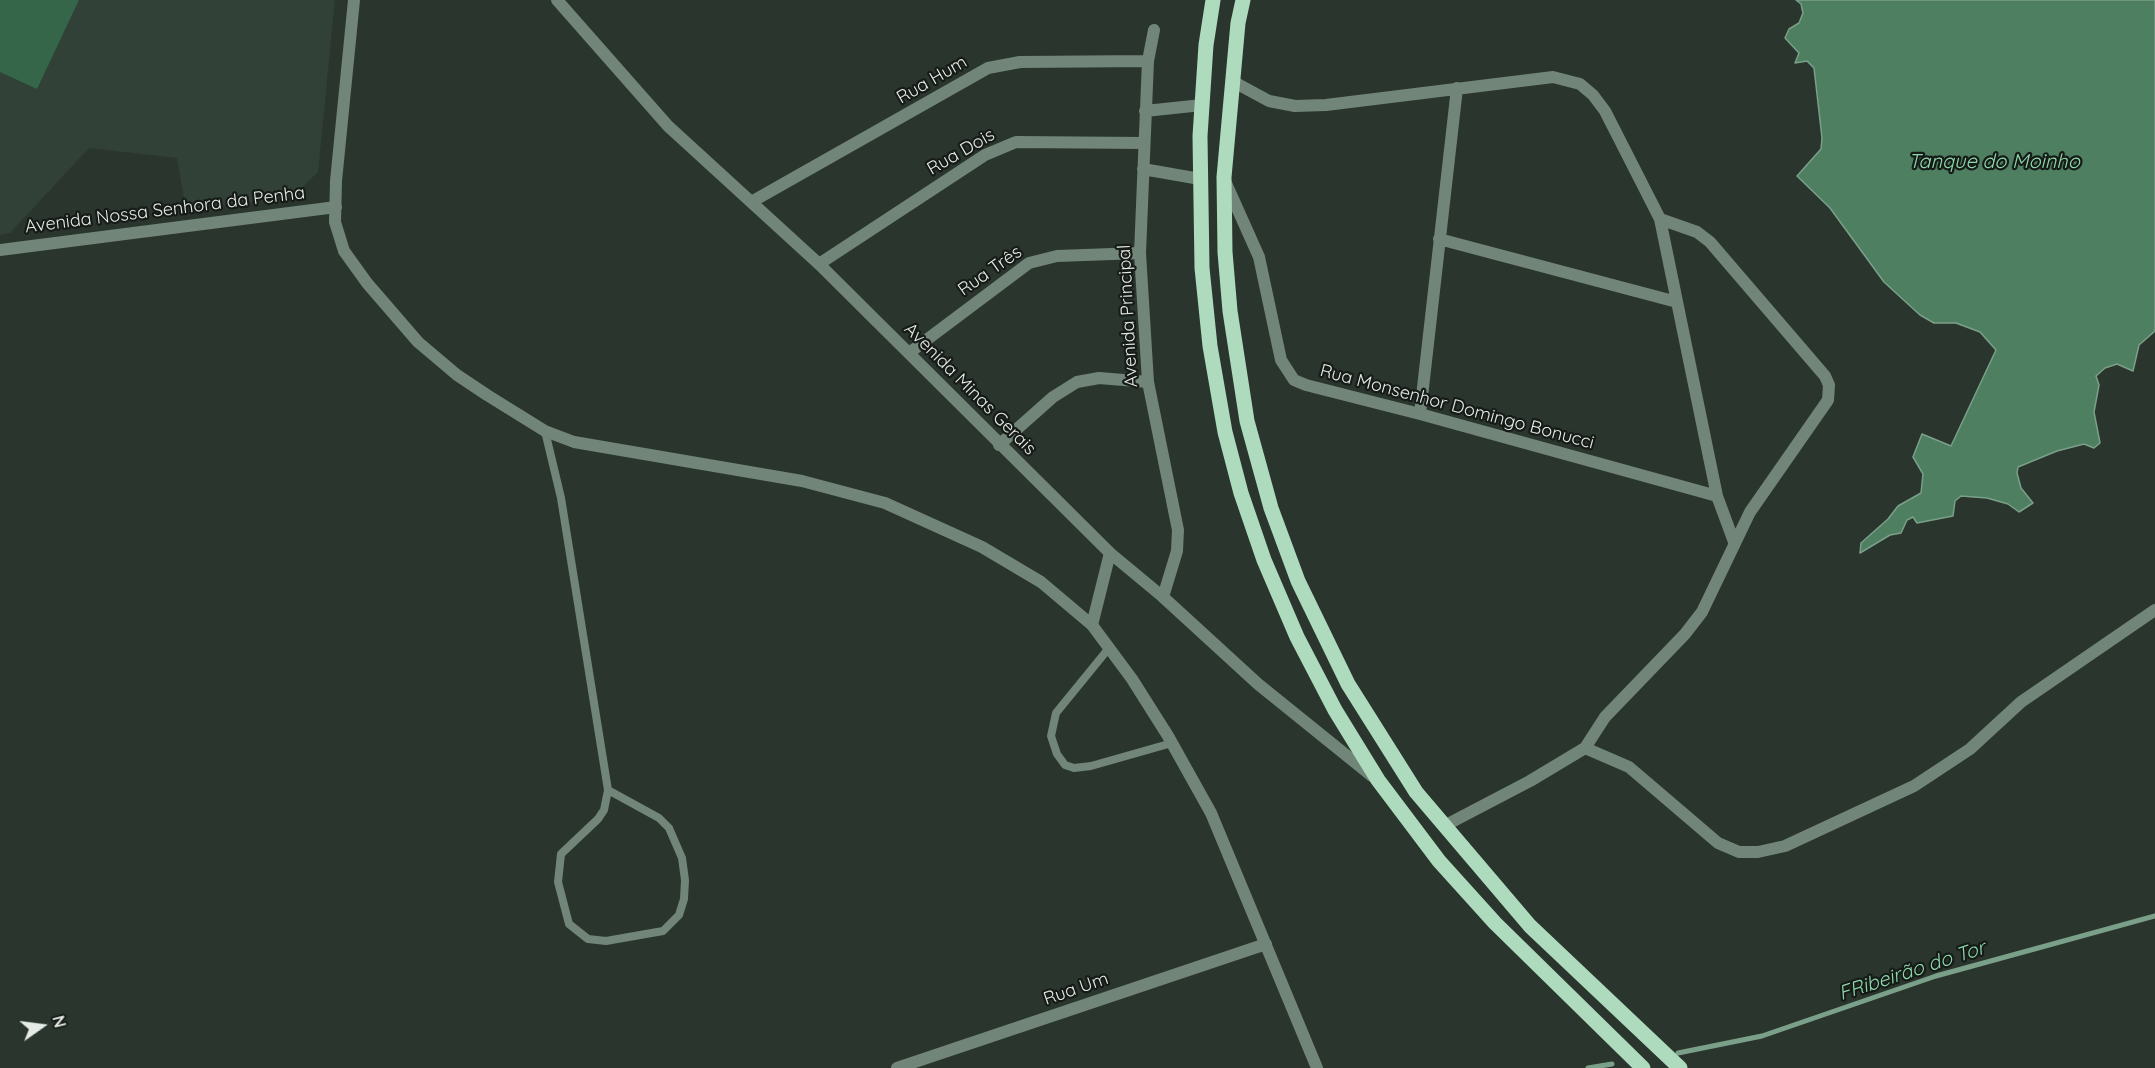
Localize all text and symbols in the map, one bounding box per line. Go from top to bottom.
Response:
street label: Rua Hum [893,51,971,109]
street label: Rua Dois [923,124,999,180]
water label: Tanque do Moinho [1908,150,2080,174]
street label: Avenida Nossa Senhora da Penha [24,182,306,238]
street label: Rua Três [954,241,1026,301]
street label: Avenida Principal [1113,244,1143,388]
street label: Avenida Minas Gerais [900,319,1040,459]
street label: Rua Monsenhor Domingo Bonucci [1317,360,1597,454]
water label: FRibeirão do Tor [1836,936,1988,1006]
street label: Rua Um [1041,968,1111,1010]
north arrow [12,996,72,1056]
text: N [48,1014,71,1030]

